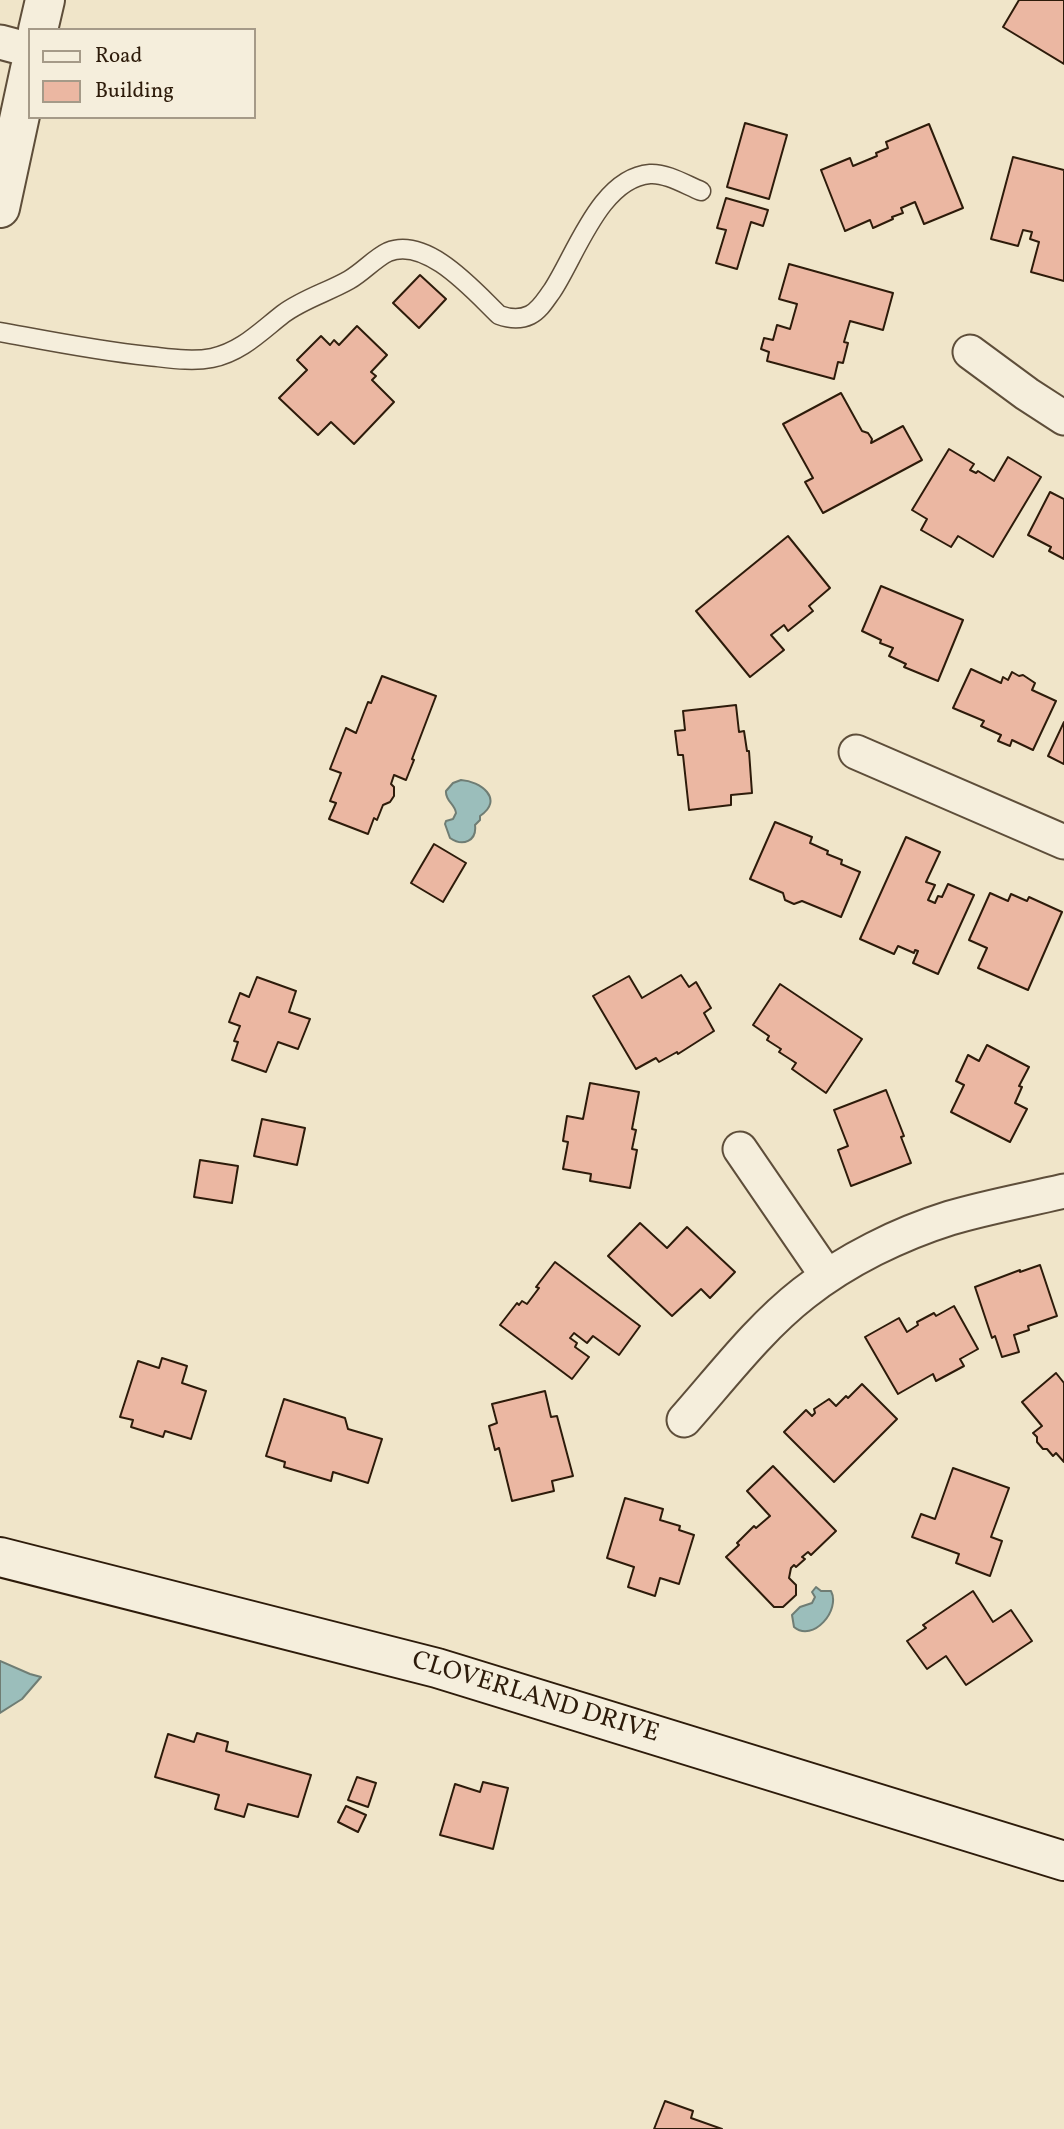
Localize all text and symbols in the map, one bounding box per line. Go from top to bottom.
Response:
legend [28,28,256,119]
text: Road [95,42,142,71]
text: Building [95,77,174,106]
street label: CLOVERLAND DRIVE [408,1646,662,1752]

